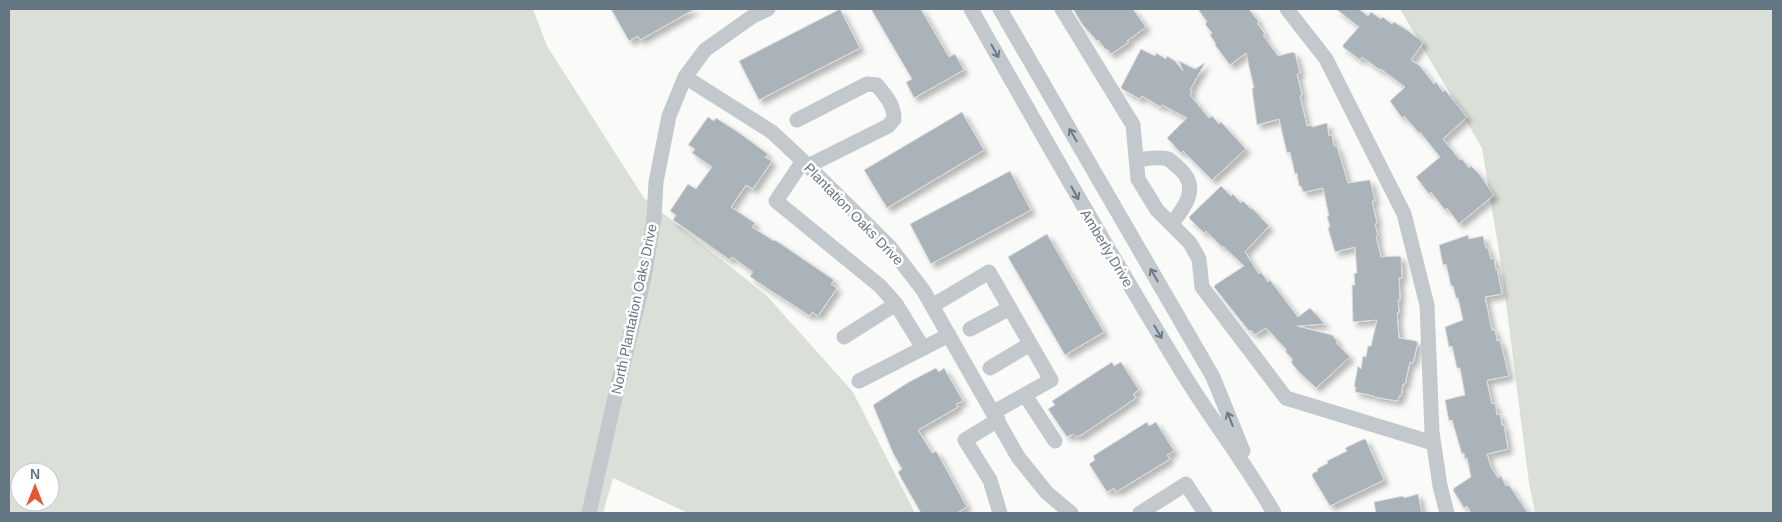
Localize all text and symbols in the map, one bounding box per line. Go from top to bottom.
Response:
one-way arrow [990,44,1000,59]
one-way arrow [1068,127,1078,142]
street label: Plantation Oaks Drive [801,160,907,268]
one-way arrow [1070,185,1080,200]
street label: Amberly Drive [1078,206,1137,290]
street label: North Plantation Oaks Drive [608,222,660,396]
one-way arrow [1149,269,1159,283]
one-way arrow [1153,325,1163,339]
one-way arrow [1225,412,1234,427]
north arrow [10,462,60,512]
text: N [30,466,40,482]

